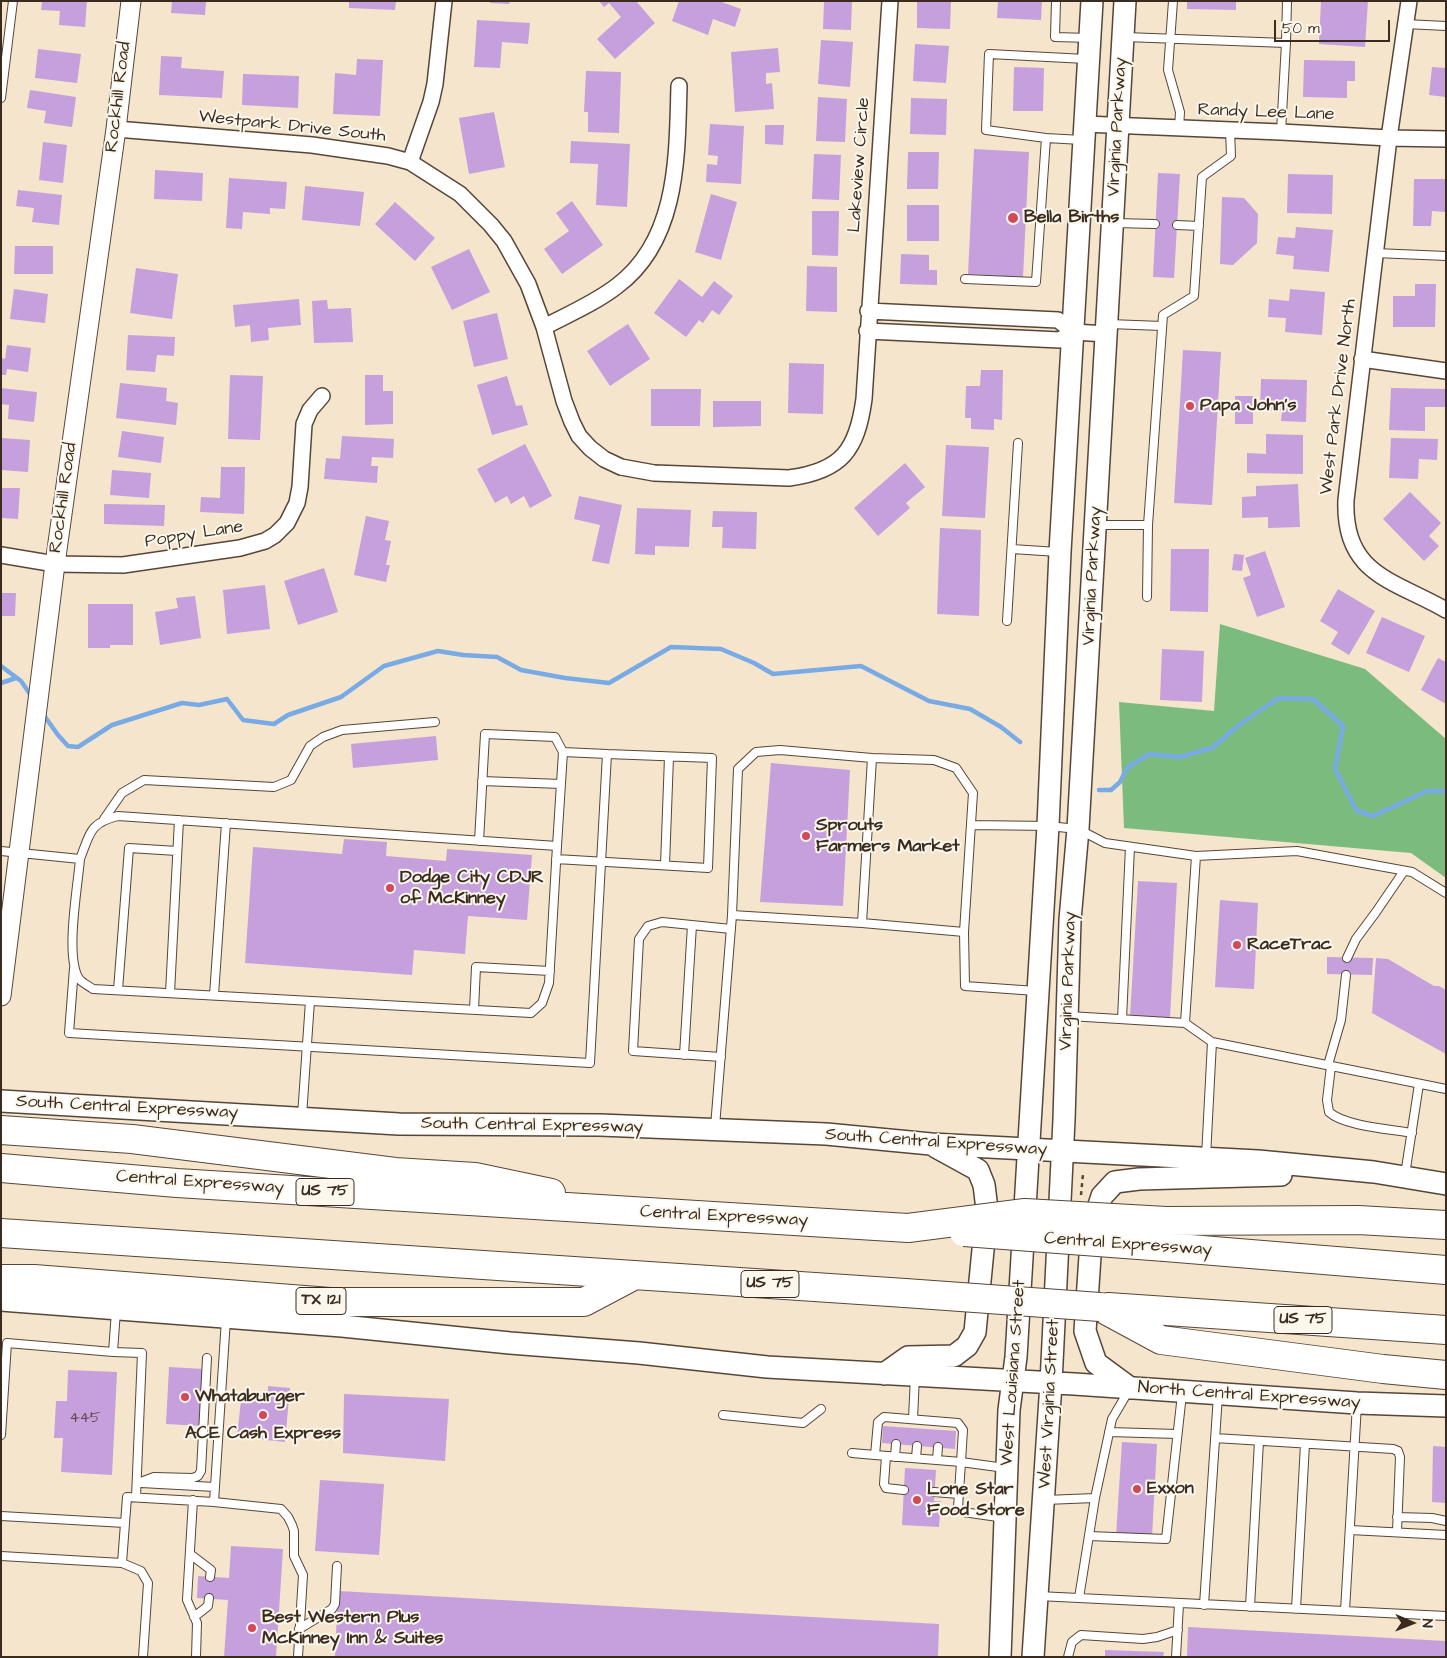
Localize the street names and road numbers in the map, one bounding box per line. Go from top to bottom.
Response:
street label: Rockhill Road [102,40,136,154]
street label: Virginia Parkway [1104,57,1132,197]
street label: Lakeview Circle [845,97,875,233]
street label: Randy Lee Lane [1197,100,1335,126]
street label: Westpark Drive South [197,106,387,148]
street label: West Park Drive North [1316,298,1362,496]
street label: Rockhill Road [46,441,82,555]
street label: Virginia Parkway [1079,506,1107,646]
street label: Poppy Lane [143,517,245,553]
street label: Virginia Parkway [1056,911,1082,1051]
street label: South Central Expressway [15,1091,239,1125]
street label: South Central Expressway [421,1113,643,1139]
street label: South Central Expressway [824,1124,1048,1162]
street label: Central Expressway [115,1166,285,1200]
road number: US 75 [296,1178,354,1206]
street label: Central Expressway [639,1202,809,1232]
street label: Central Expressway [1043,1228,1213,1262]
road number: US 75 [741,1270,799,1298]
street label: West Louisiana Street [997,1279,1031,1467]
road number: TX 121 [296,1288,346,1314]
road number: US 75 [1274,1306,1332,1334]
street label: West Virginia Street [1035,1319,1065,1489]
street label: North Central Expressway [1137,1377,1361,1415]

